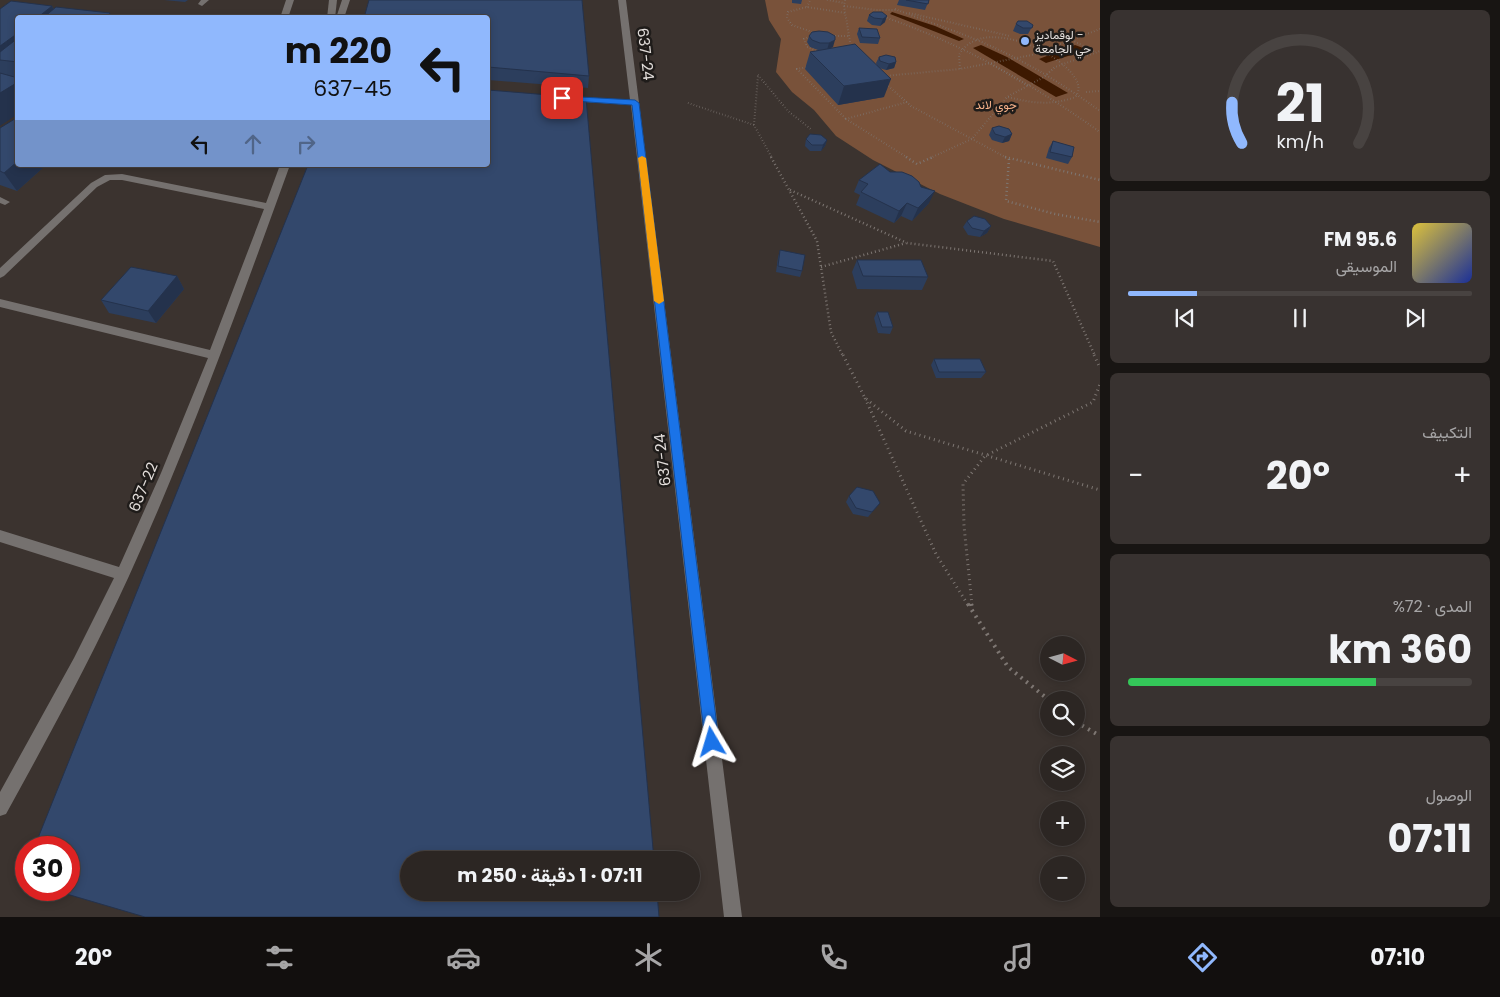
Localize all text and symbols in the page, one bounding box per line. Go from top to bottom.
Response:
text: 220 m [285,26,392,75]
street label: 637-24 [632,26,660,82]
place label: لوقماديز - حي الجامعة [1034,26,1091,59]
icon: left [410,35,475,100]
marker: لوقماديز - حي الجامعة [1019,35,1031,47]
text: 21 [1275,67,1325,140]
text: 637-45 [313,73,392,104]
pin [541,77,583,119]
icon: arrive [548,84,576,112]
park label: جوي لاند [975,96,1017,115]
text: km/h [1276,129,1324,154]
icon: left [186,130,214,158]
icon: ahead [239,130,267,158]
icon: right [292,130,320,158]
text: 95.6 FM [1324,226,1397,253]
text: الموسيقى [1336,255,1397,278]
icon: previous [1171,304,1199,332]
icon: pause [1286,304,1314,332]
icon: next [1401,304,1429,332]
text: التكييف [1422,421,1472,444]
street label: 637-24 [648,432,676,488]
text: 20° [1266,449,1330,502]
text: − [1128,456,1143,495]
text: + [1453,456,1472,495]
street label: 637-22 [123,459,163,515]
text: المدى · 72% [1393,595,1472,618]
text: 360 km [1328,623,1472,676]
north arrow [1040,636,1085,681]
map controls [1040,636,1085,901]
button: search [1040,691,1085,736]
position arrow [685,715,737,767]
button: layers [1040,746,1085,791]
text: الوصول [1426,784,1472,807]
button: + [1040,801,1085,846]
text: 07:11 [1388,812,1472,865]
speed limit sign: 30 [15,836,80,901]
button: − [1040,856,1085,901]
text: 07:11 · 1 دقيقة · 250 m [457,862,643,889]
icon: filters [262,940,297,975]
icon: car [446,940,481,975]
icon: climate [631,940,666,975]
icon: phone [816,940,851,975]
icon: music [1001,940,1036,975]
icon: directions [1185,940,1220,975]
text: 20° [75,942,112,973]
text: 07:10 [1370,942,1425,973]

